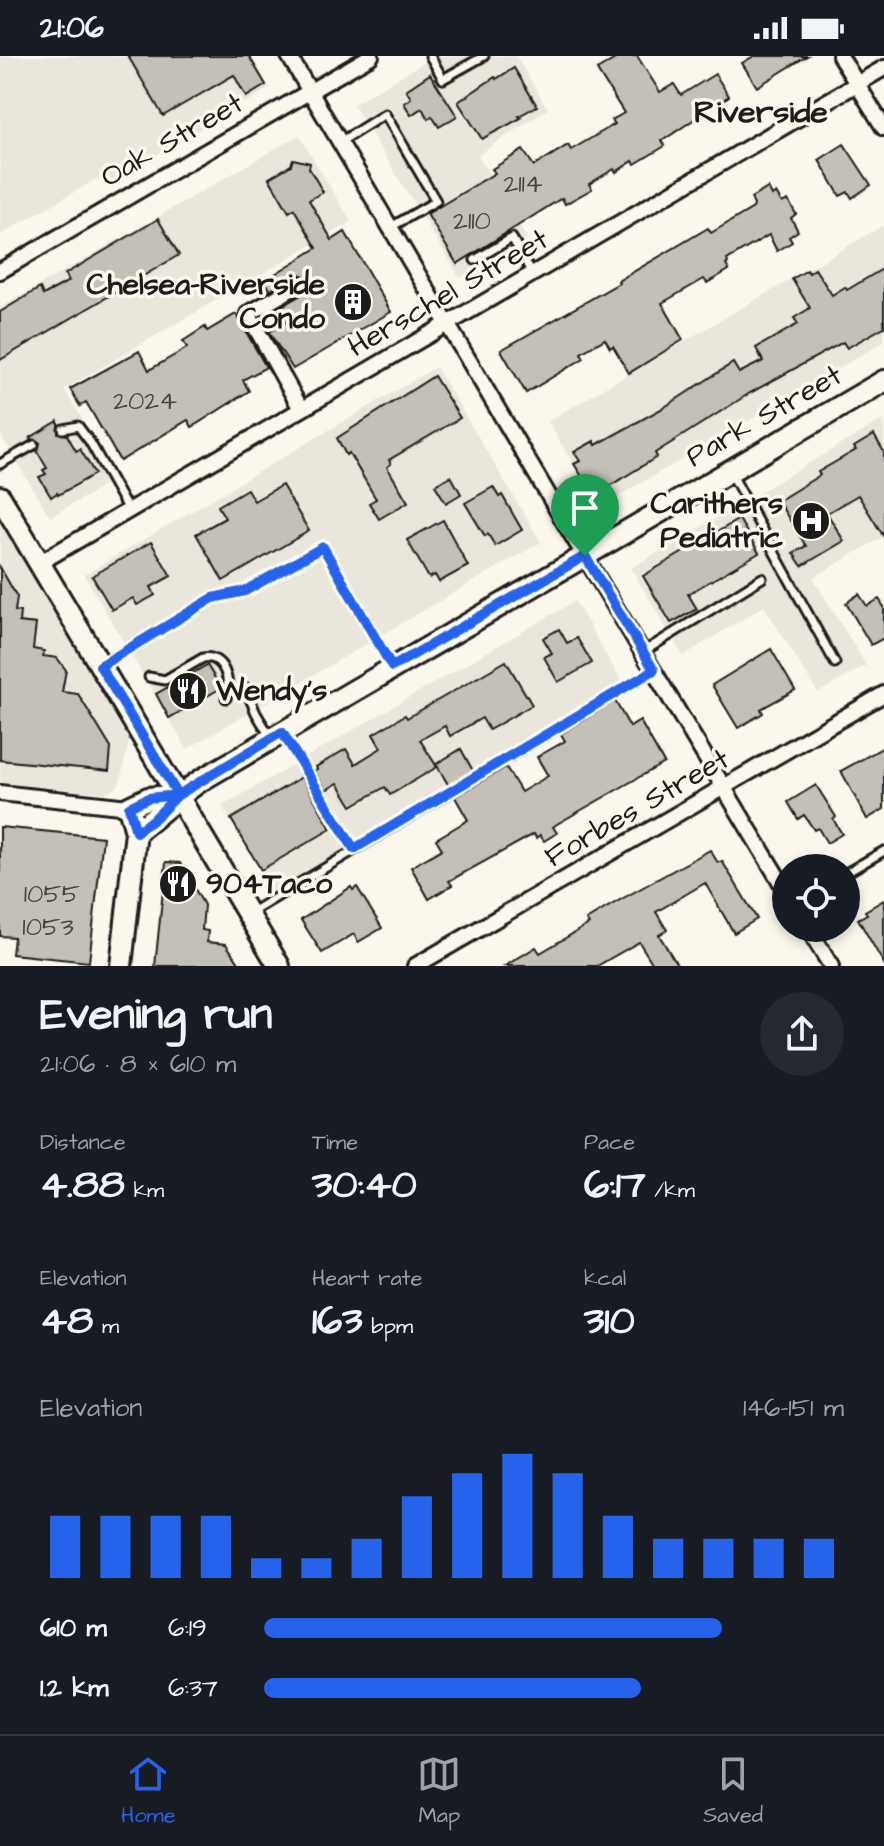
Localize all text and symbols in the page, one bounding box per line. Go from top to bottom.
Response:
text: 21:06 [40,7,104,49]
street label: Oak Street [93,82,251,198]
district label: Riverside [694,90,828,135]
house number: 2114 [503,166,543,202]
house number: 2110 [453,203,491,239]
street label: Herschel Street [340,218,556,368]
place label: Chelsea-Riverside Condo [87,264,325,340]
building icon: Chelsea-Riverside Condo [332,281,374,323]
street label: Park Street [678,354,850,478]
house number: 2024 [113,383,177,419]
pin [551,474,619,556]
place label: Carithers Pediatric [651,483,783,559]
icon: arrive [563,486,607,530]
hospital icon: Carithers Pediatric [790,500,832,542]
restaurant icon: Wendy's [167,670,209,712]
place label: Wendy's [215,670,327,714]
street label: Forbes Street [537,738,737,878]
map controls [772,854,860,942]
button: locate [772,854,860,942]
restaurant icon: 904Taco [157,863,199,905]
place label: 904Taco [206,863,332,905]
house number: 1055 [24,876,80,912]
house number: 1053 [22,909,74,945]
text: Evening run [40,985,272,1046]
button: share [760,992,844,1076]
text: 21:06 · 8 × 610 m [40,1046,236,1082]
text: Distance [40,1127,126,1158]
text: Time [312,1127,358,1158]
text: Pace [584,1127,635,1158]
text: 4.88 [40,1158,125,1213]
text: 30:40 [312,1158,417,1213]
text: 6:17 [584,1158,645,1213]
text: km [125,1175,164,1206]
text: /km [645,1175,695,1206]
text: Elevation [40,1263,127,1294]
text: Heart rate [312,1263,422,1294]
text: kcal [584,1263,626,1294]
text: 48 [40,1294,93,1349]
text: 163 [312,1294,363,1349]
text: 310 [584,1294,635,1349]
text: m [93,1311,119,1342]
text: bpm [363,1311,413,1342]
text: Elevation [40,1390,142,1426]
text: 146–151 m [743,1390,844,1426]
text: 610 m [40,1610,107,1646]
text: 6:19 [168,1610,207,1646]
text: 1.2 km [40,1670,108,1706]
text: 6:37 [168,1670,218,1706]
tab: Home [121,1752,176,1831]
tab: Map [417,1752,461,1831]
tab: Saved [703,1752,763,1831]

